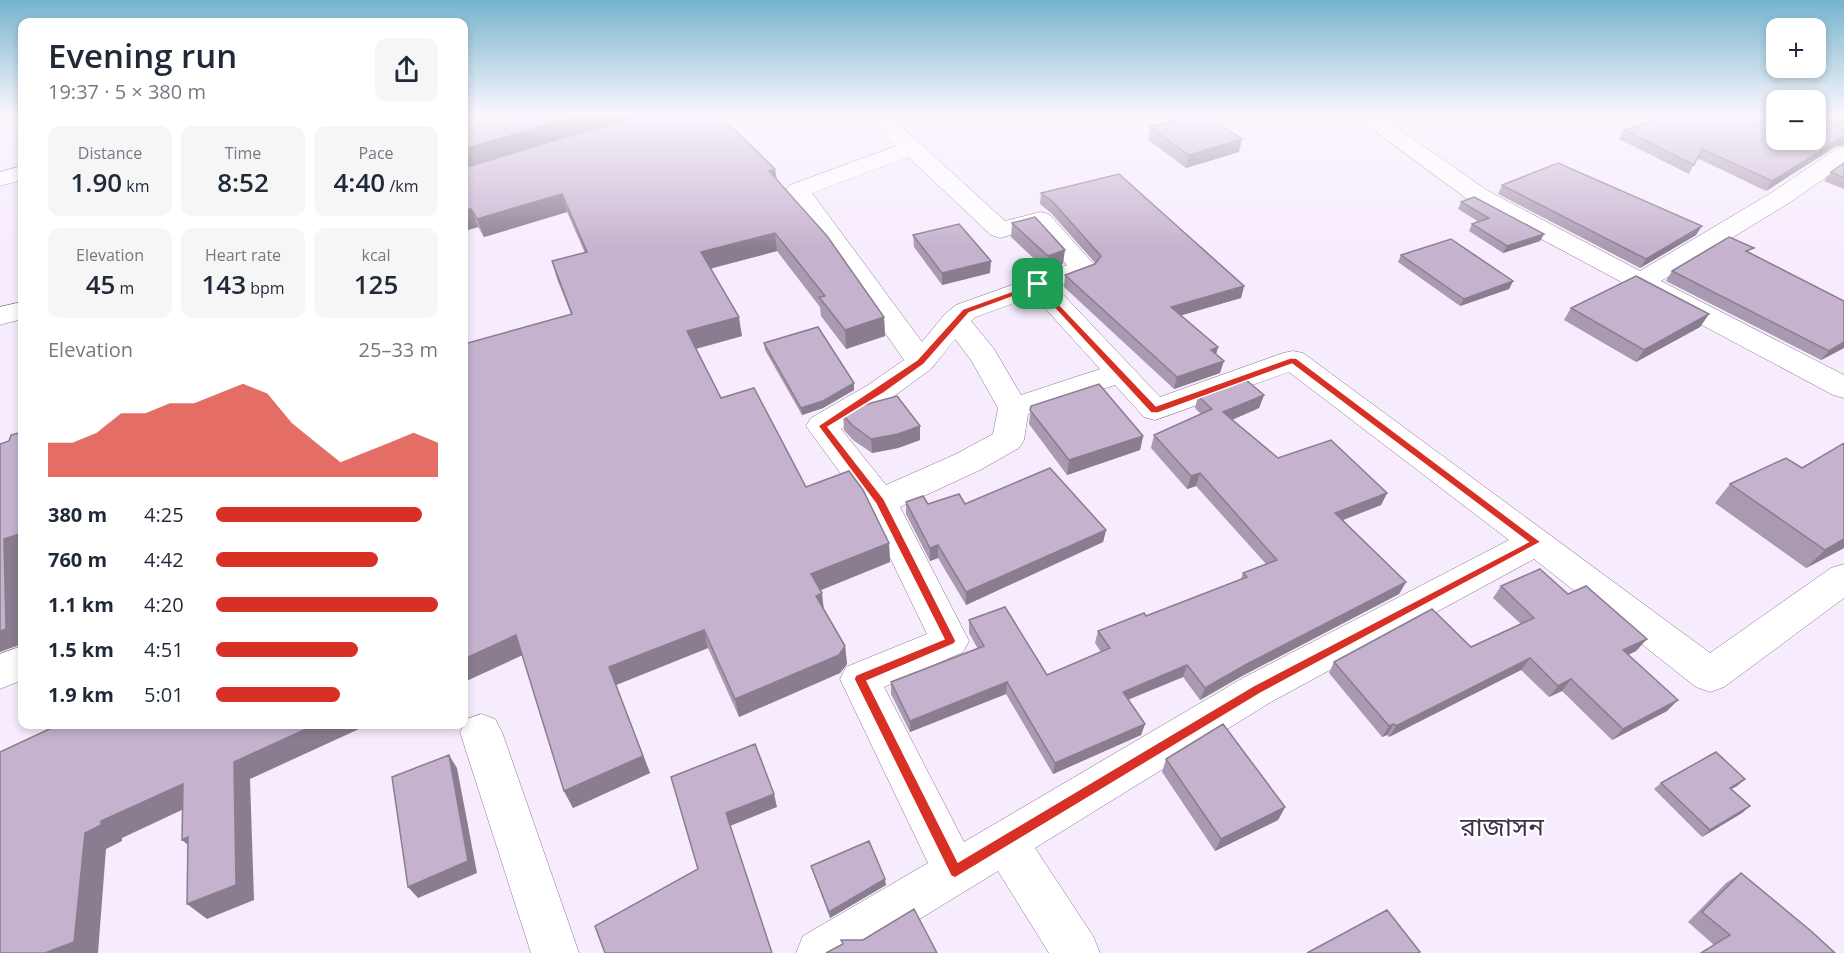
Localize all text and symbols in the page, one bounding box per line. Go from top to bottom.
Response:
map controls [1766,18,1826,150]
button: + [1766,18,1826,78]
text: Evening run [48,33,237,78]
button: share [375,38,438,101]
text: 19:37 · 5 × 380 m [48,78,206,105]
button: − [1766,90,1826,150]
text: Distance [78,142,142,164]
text: Time [225,142,261,164]
text: Pace [358,142,394,164]
text: 1.90 [70,164,122,200]
text: 8:52 [217,164,269,200]
text: 4:40 [334,164,385,200]
text: km [122,175,150,197]
text: /km [385,175,418,197]
text: Elevation [76,244,144,266]
text: Heart rate [205,244,281,266]
text: kcal [362,244,391,266]
pin [1012,258,1063,309]
text: 45 [86,266,115,302]
text: 143 [201,266,246,302]
text: 125 [354,266,398,302]
icon: arrive [1021,267,1054,300]
text: m [115,277,134,299]
text: bpm [246,277,285,299]
text: Elevation [48,336,133,363]
text: 25–33 m [359,336,438,363]
text: 380 m [48,501,107,528]
text: 4:25 [144,501,184,528]
text: 760 m [48,546,107,573]
text: 4:42 [144,546,184,573]
text: 1.1 km [48,591,114,618]
text: 4:20 [144,591,184,618]
text: 1.5 km [48,636,114,663]
text: 4:51 [144,636,184,663]
text: 1.9 km [48,681,114,708]
text: 5:01 [144,681,184,708]
district label: রাজাসন [1459,808,1544,844]

